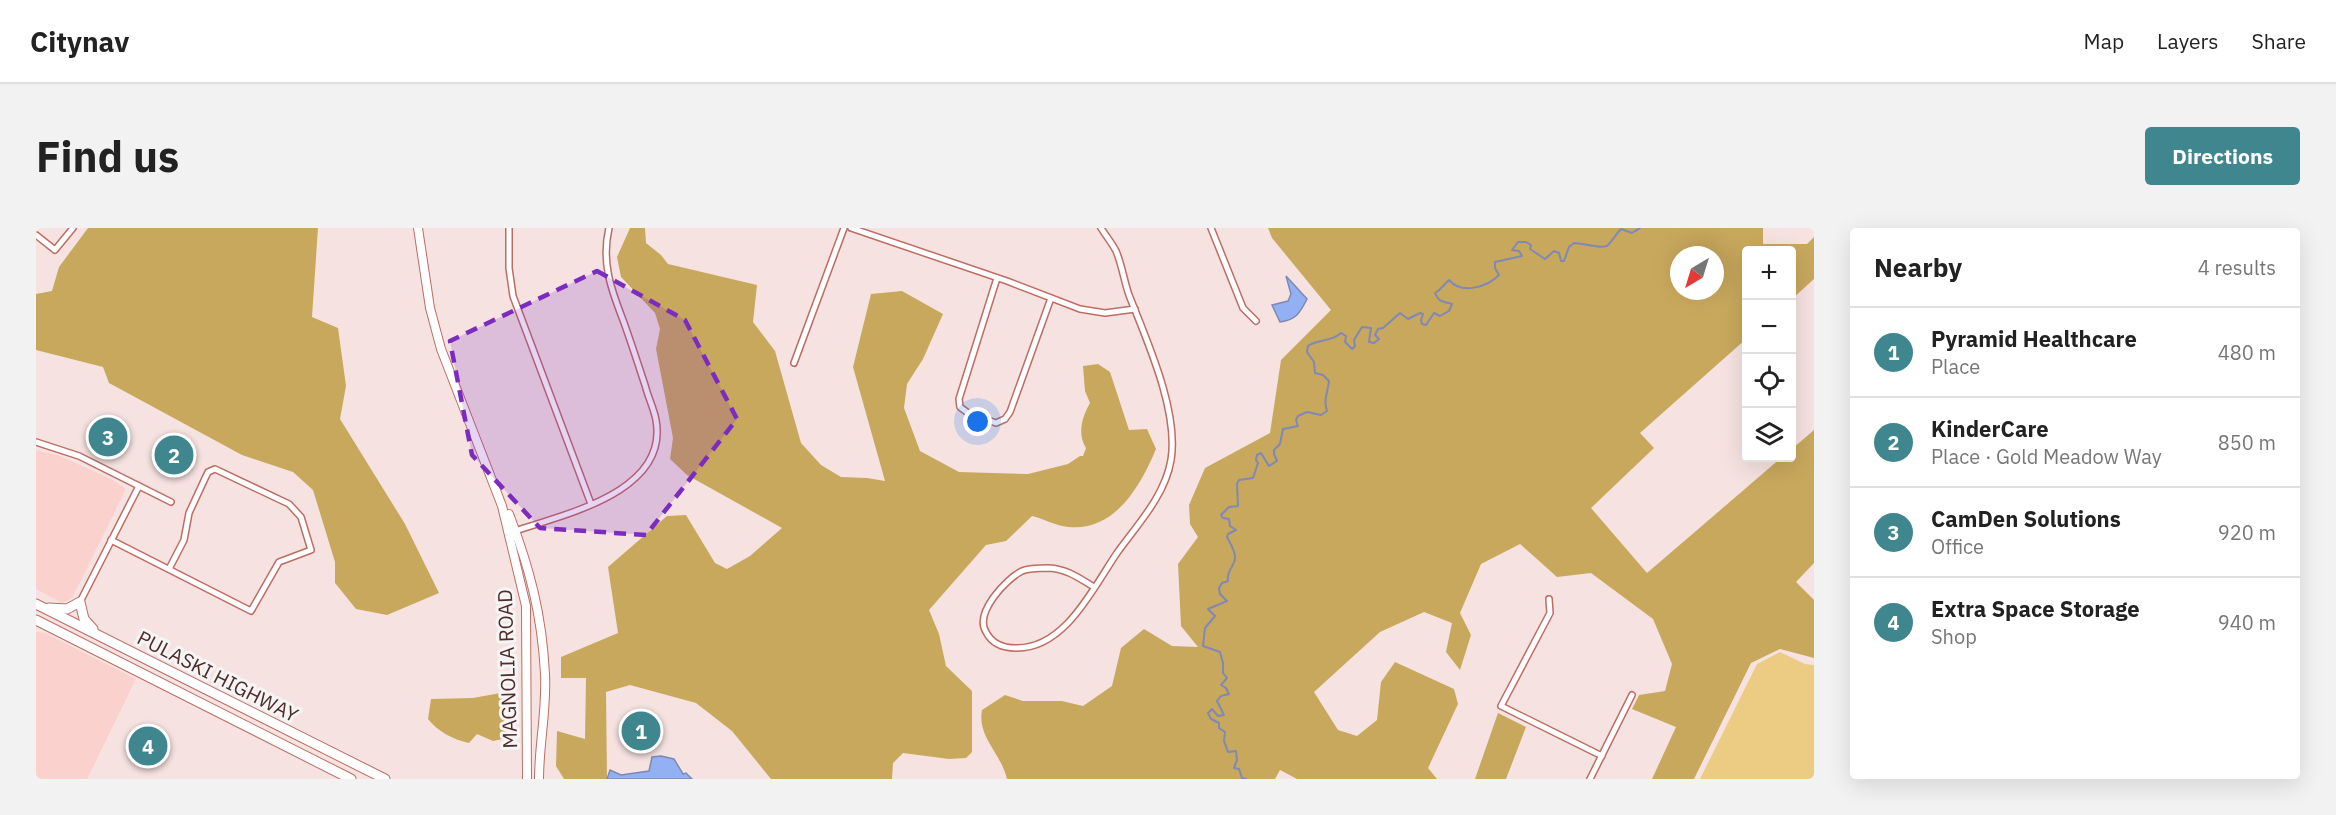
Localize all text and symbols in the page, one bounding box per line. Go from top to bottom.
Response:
text: Citynav [30,23,129,60]
text: Map [2084,27,2124,55]
text: Layers [2157,27,2219,55]
text: Share [2252,27,2306,55]
button: Directions [2145,127,2300,185]
text: Find us [36,129,179,184]
north arrow [1670,246,1724,300]
map controls [1742,246,1796,462]
button: + [1742,246,1796,300]
text: Nearby [1874,250,1962,284]
text: 4 results [2198,254,2276,281]
button: − [1742,300,1796,354]
text: Pyramid Healthcare [1931,324,2137,353]
text: 1 [1888,339,1900,366]
text: 480 m [2218,339,2276,366]
text: Place [1931,353,1980,380]
button: locate [1742,354,1796,408]
your location [963,407,992,436]
button: layers [1742,408,1796,462]
pin: 3 [88,414,128,460]
text: KinderCare [1931,414,2049,443]
text: 2 [1888,429,1900,456]
text: 850 m [2218,429,2276,456]
pin: 2 [154,432,194,478]
text: Place · Gold Meadow Way [1931,443,2162,470]
text: CamDen Solutions [1931,504,2121,533]
text: 3 [1888,519,1900,546]
text: 920 m [2218,519,2276,546]
text: Office [1931,533,1984,560]
street label: MAGNOLIA ROAD [491,589,523,749]
text: Extra Space Storage [1931,594,2140,623]
text: 4 [1888,609,1900,636]
text: 940 m [2218,609,2276,636]
text: Shop [1931,623,1977,650]
street label: PULASKI HIGHWAY [133,624,303,728]
pin: 1 [622,708,660,754]
pin: 4 [128,724,168,768]

